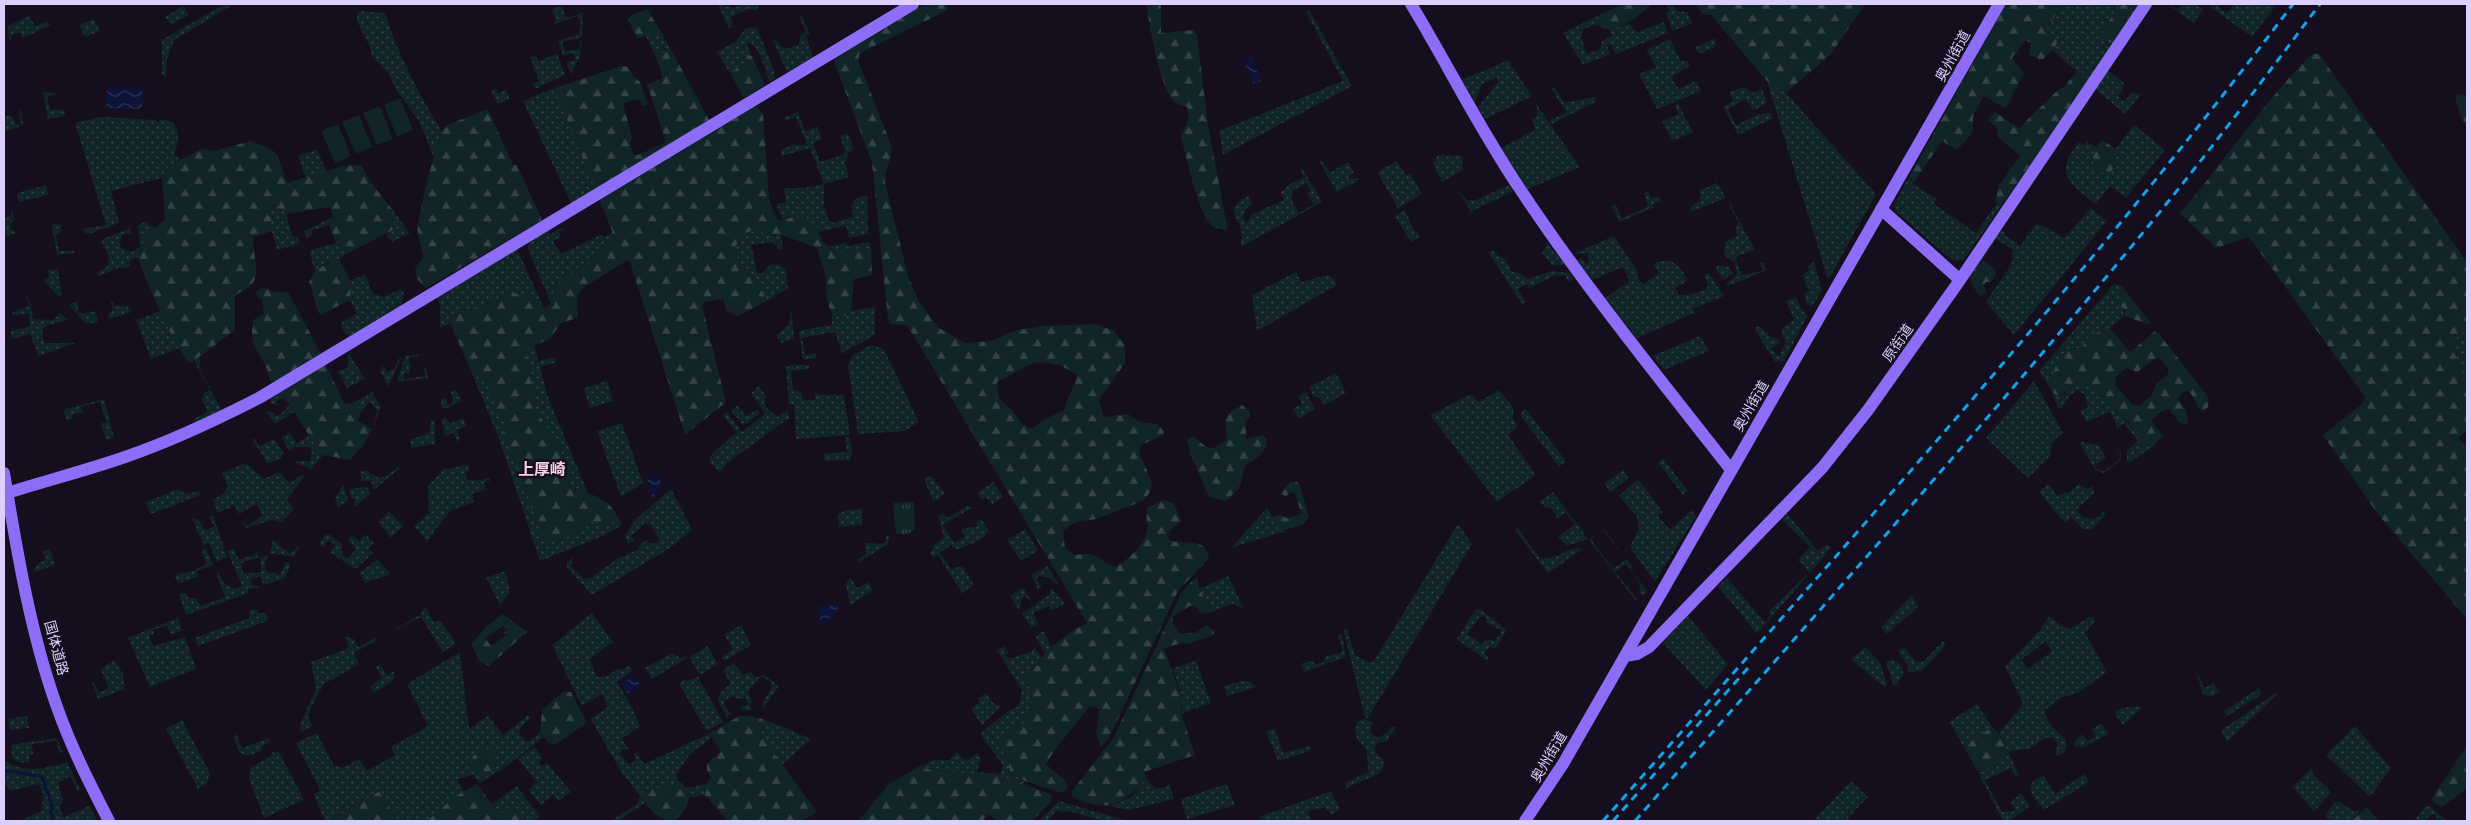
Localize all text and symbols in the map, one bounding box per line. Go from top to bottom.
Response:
street label: 奥州街道 [1932,27,1974,85]
street label: 原街道 [1879,321,1917,365]
street label: 奥州街道 [1730,378,1772,434]
district label: 上厚崎 [518,460,566,479]
street label: 国体道路 [41,619,71,677]
street label: 奥州街道 [1527,729,1571,785]

